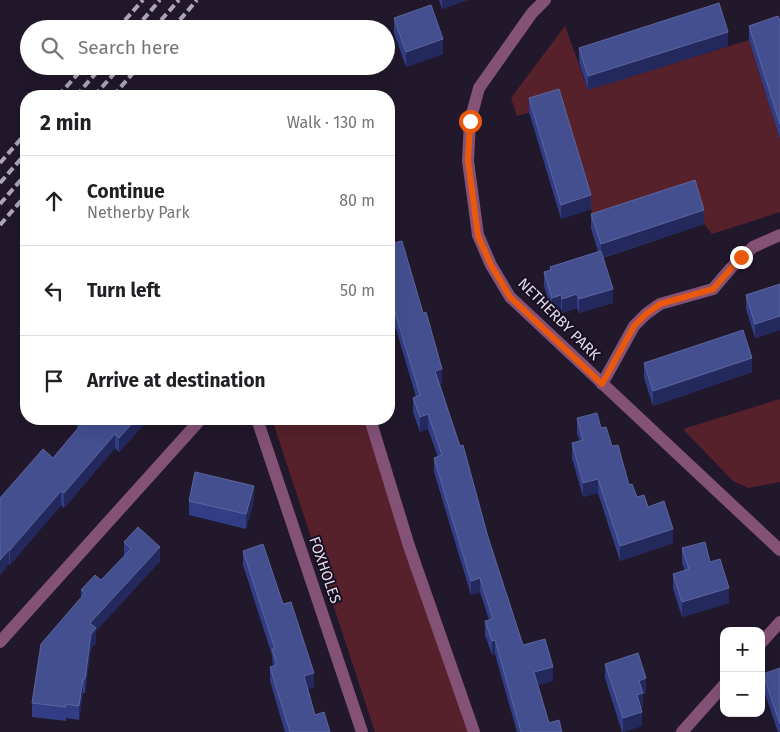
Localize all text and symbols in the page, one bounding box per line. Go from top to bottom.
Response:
search box [20,20,395,75]
icon: search [38,34,66,62]
text: Search here [78,36,179,59]
text: 2 min [40,110,92,136]
route start [459,110,482,133]
text: Walk · 130 m [287,113,375,132]
text: Continue [87,180,165,203]
icon: ahead [40,187,68,215]
text: 80 m [339,191,375,210]
text: Netherby Park [87,203,190,222]
route end [730,246,753,269]
street label: NETHERBY PARK [514,274,604,364]
icon: left [40,277,68,305]
text: Turn left [87,279,161,302]
text: 50 m [340,281,375,300]
icon: arrive [40,367,68,395]
text: Arrive at destination [87,369,266,392]
street label: FOXHOLES [305,534,345,606]
map controls [720,627,765,717]
button: + [720,627,765,672]
button: − [720,672,765,717]

